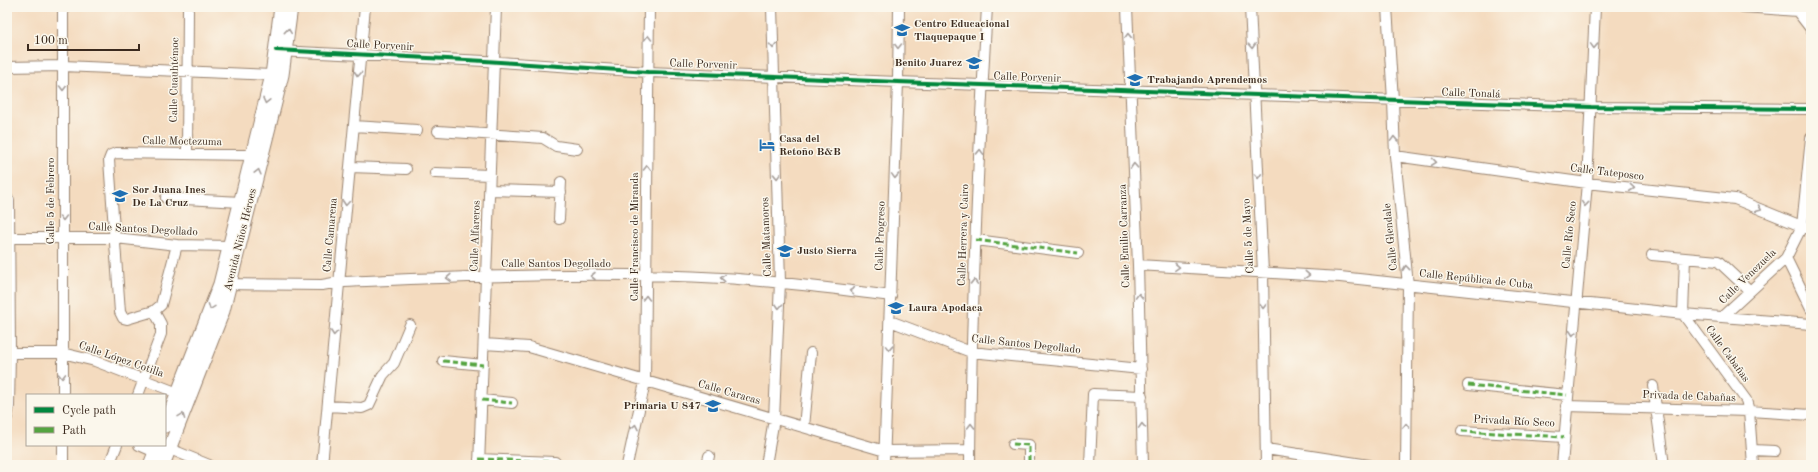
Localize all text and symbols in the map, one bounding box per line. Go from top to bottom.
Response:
place label: Centro Educacional Tlaquepaque I [914,19,1010,43]
school or university icon: Centro Educacional Tlaquepaque I [893,21,911,39]
scale bar [28,26,139,52]
one-way arrow [284,28,293,34]
one-way arrow [1124,33,1132,39]
text: 100 m [34,35,68,47]
one-way arrow [644,35,652,41]
street label: Calle Cuauhtémoc [169,37,181,123]
street label: Calle Porvenir [346,39,414,53]
one-way arrow [769,43,777,49]
one-way arrow [894,43,903,49]
one-way arrow [1247,43,1256,49]
one-way arrow [1589,43,1598,49]
school or university icon: Benito Juarez [965,54,983,72]
street label: Calle Porvenir [669,58,737,72]
place label: Benito Juarez [894,58,962,69]
one-way arrow [354,71,363,77]
street label: Calle Porvenir [993,71,1061,85]
school or university icon: Trabajando Aprendemos [1126,71,1144,89]
place label: Trabajando Aprendemos [1147,75,1267,86]
one-way arrow [59,85,67,91]
street label: Calle Tonalá [1441,87,1501,101]
one-way arrow [262,98,270,104]
place label: Casa del Retoño B&B [779,134,841,158]
street label: Calle Moctezuma [142,136,223,148]
hotel icon: Casa del Retoño B&B [758,136,776,154]
one-way arrow [1390,136,1399,142]
one-way arrow [975,149,984,155]
street label: Calle 5 de Febrero [46,157,57,245]
one-way arrow [1430,157,1437,166]
one-way arrow [1129,163,1138,169]
street label: Calle Tateposco [1569,163,1645,183]
one-way arrow [643,165,651,171]
one-way arrow [254,168,262,175]
street label: Calle Francisco de Miranda [630,172,641,302]
one-way arrow [773,173,781,179]
one-way arrow [890,173,899,179]
one-way arrow [1254,173,1262,179]
street label: Calle Emilio Carranza [1118,183,1132,288]
one-way arrow [1629,183,1635,192]
street label: Calle Herrera y Cairo [957,184,971,286]
place label: Sor Juana Ines De La Cruz [132,185,206,209]
school or university icon: Sor Juana Ines De La Cruz [111,187,129,205]
street label: Avenida Niños Héroes [223,187,259,292]
street label: Calle Camarena [322,197,340,273]
street label: Calle Matamoros [760,197,774,277]
street label: Calle 5 de Mayo [1242,198,1256,274]
one-way arrow [342,200,351,206]
street label: Calle Alfareros [469,200,483,272]
street label: Calle Río Seco [1561,200,1579,270]
street label: Calle Progreso [874,201,888,271]
one-way arrow [1581,201,1590,207]
street label: Calle Glendale [1382,203,1400,271]
one-way arrow [1756,204,1763,212]
one-way arrow [59,215,67,221]
street label: Calle Santos Degollado [88,222,198,238]
school or university icon: Justo Sierra [776,242,794,260]
place label: Justo Sierra [797,246,857,257]
street label: Calle Venezuela [1717,247,1779,307]
street label: Calle Santos Degollado [501,259,611,270]
one-way arrow [1174,263,1180,271]
one-way arrow [1402,265,1411,271]
street label: Calle República de Cuba [1419,269,1534,292]
one-way arrow [1304,270,1310,279]
one-way arrow [590,272,596,280]
one-way arrow [446,273,452,282]
one-way arrow [720,274,726,283]
one-way arrow [970,279,978,285]
one-way arrow [849,287,855,296]
one-way arrow [1135,293,1143,299]
one-way arrow [642,295,650,301]
school or university icon: Laura Apodaca [887,299,905,317]
one-way arrow [775,303,784,309]
place label: Laura Apodaca [908,303,983,314]
one-way arrow [1259,303,1267,309]
one-way arrow [208,304,216,311]
street label: Calle Cabañas [1703,324,1751,384]
one-way arrow [330,330,339,336]
one-way arrow [1568,330,1577,336]
street label: Calle Santos Degollado [971,334,1081,356]
street label: Calle López Cotilla [77,340,166,380]
one-way arrow [884,345,893,351]
one-way arrow [58,373,66,379]
street label: Calle Caracas [696,379,762,407]
street label: Privada de Cabañas [1642,390,1736,404]
legend [26,394,166,446]
school or university icon: Primaria U 847 [704,397,722,415]
place label: Primaria U 847 [623,401,701,412]
text: Cycle path [62,405,117,417]
one-way arrow [178,412,186,419]
street label: Privada Río Seco [1473,414,1555,430]
one-way arrow [967,423,975,429]
one-way arrow [1138,423,1147,429]
one-way arrow [1402,423,1410,429]
one-way arrow [631,424,639,430]
text: Path [62,425,87,437]

